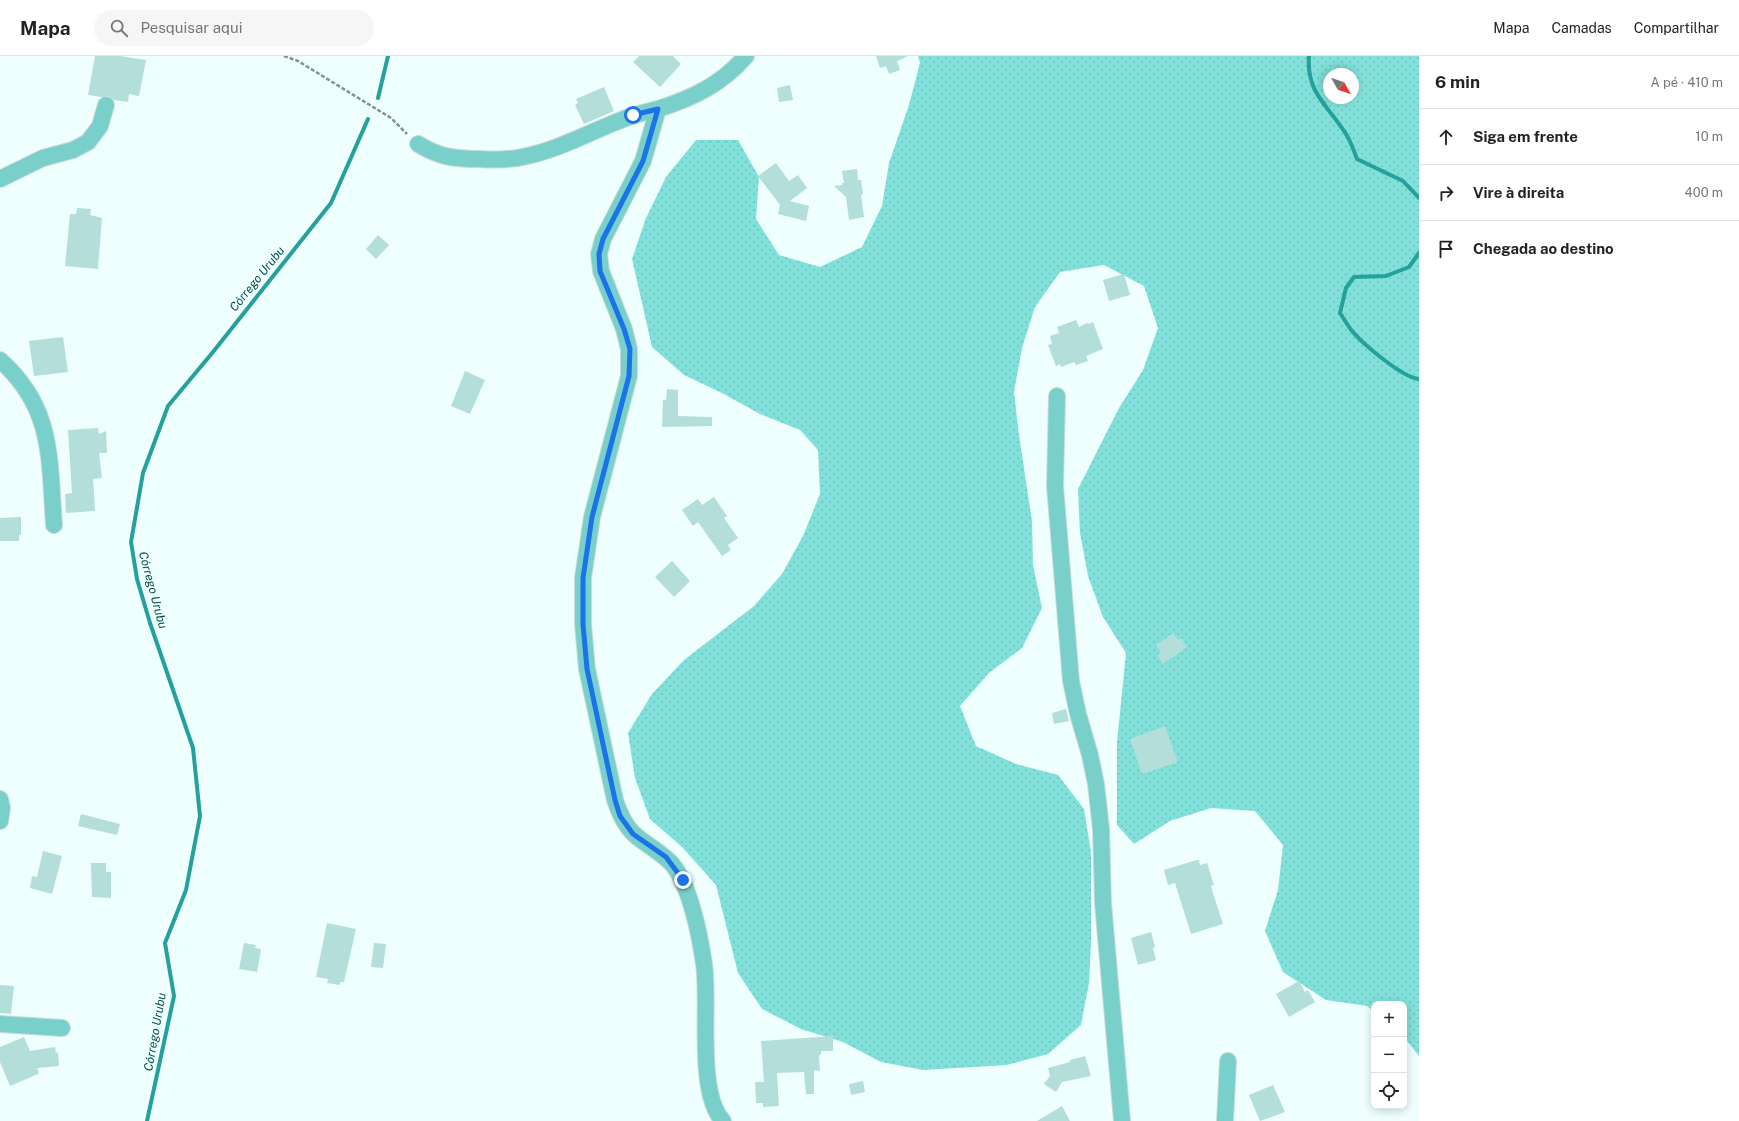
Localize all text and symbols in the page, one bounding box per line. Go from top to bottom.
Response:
search box [94,10,374,46]
text: Mapa [20,17,70,39]
icon: search [108,17,130,39]
text: Pesquisar aqui [140,19,242,36]
text: Mapa [1493,20,1529,36]
text: Camadas [1551,20,1612,36]
text: Compartilhar [1634,20,1719,36]
north arrow [1323,68,1359,104]
text: 6 min [1435,72,1480,92]
text: A pé · 410 m [1651,75,1723,90]
route start [624,106,642,124]
icon: ahead [1435,126,1457,148]
text: Siga em frente [1473,128,1578,145]
text: 10 m [1695,129,1723,144]
icon: right [1435,182,1457,204]
text: Vire à direita [1473,184,1564,201]
text: 400 m [1685,185,1723,200]
icon: arrive [1435,238,1457,260]
text: Chegada ao destino [1473,240,1614,257]
water label: Córrego Urubu [227,244,288,314]
water label: Córrego Urubu [136,550,170,630]
route end [674,871,692,889]
water label: Córrego Urubu [141,991,169,1072]
map controls [1371,1001,1407,1109]
button: + [1371,1001,1407,1037]
button: − [1371,1037,1407,1073]
button: locate [1371,1073,1407,1109]

